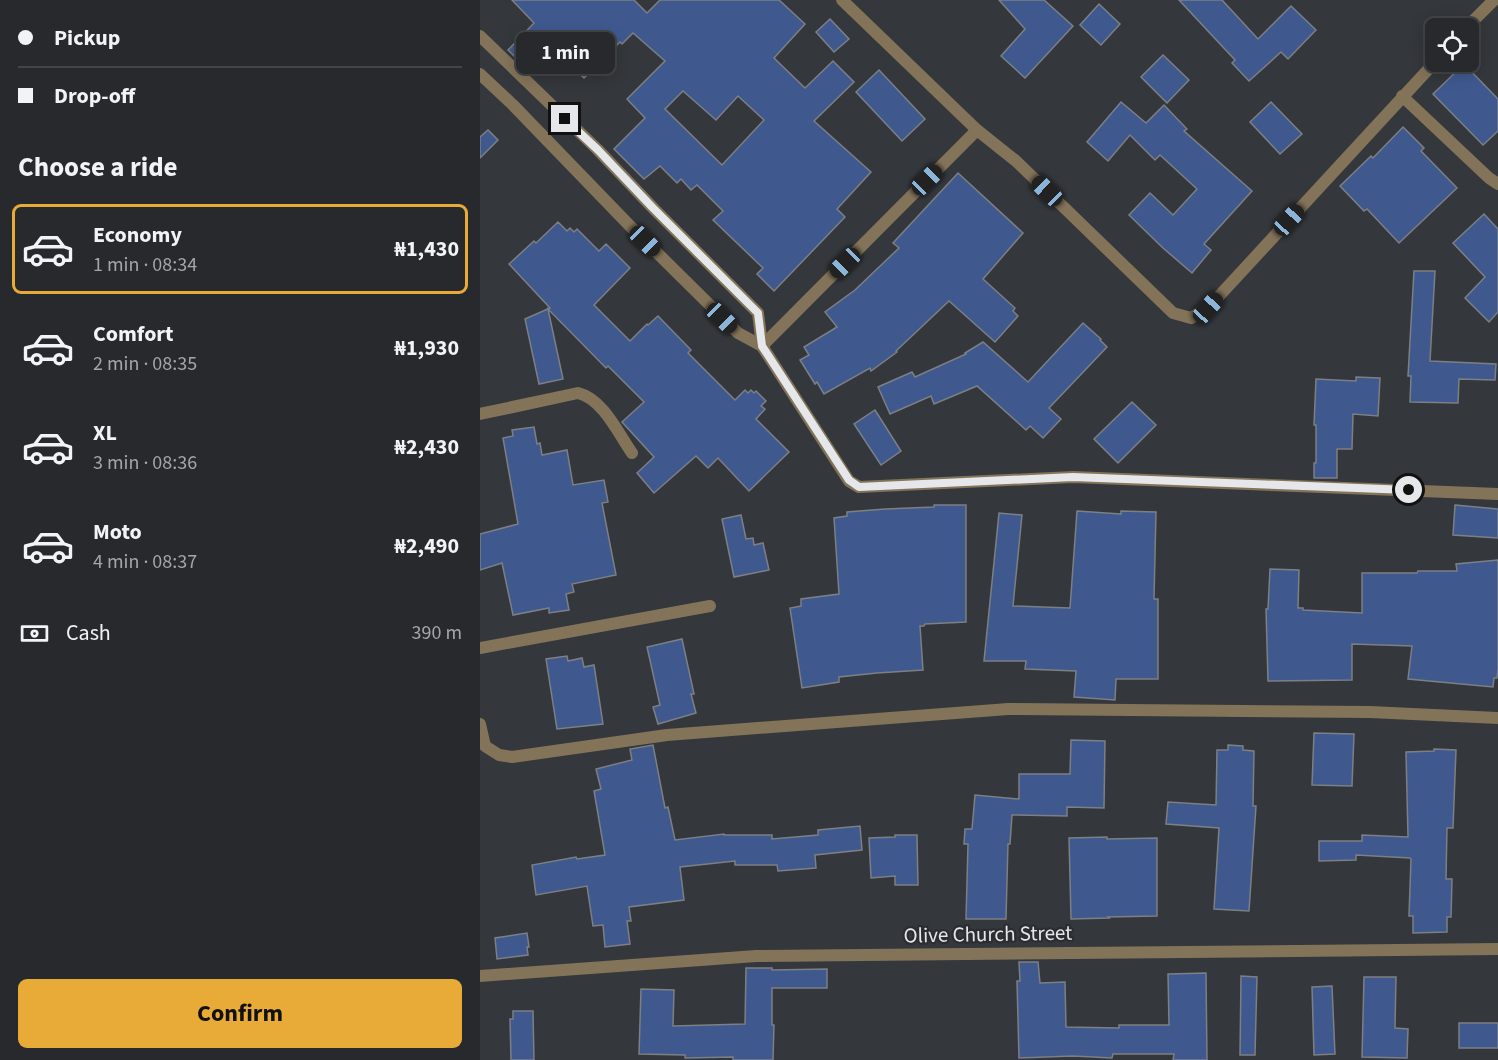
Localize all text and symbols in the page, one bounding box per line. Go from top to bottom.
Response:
map controls [1425,18,1479,72]
button: locate [1425,18,1479,72]
text: Pickup [54,22,120,54]
callout: 1 min [516,32,614,74]
text: 1 min [541,39,590,67]
text: Drop-off [54,80,135,112]
route end [551,105,578,132]
text: Choose a ride [18,148,178,187]
car [908,161,946,199]
car [1028,172,1066,210]
car [1270,201,1308,239]
text: Economy [93,219,182,251]
icon: car [21,222,75,276]
car [626,222,664,260]
text: ₦1,430 [394,233,459,265]
car [826,244,864,282]
text: 1 min · 08:34 [93,251,197,279]
car [1189,289,1227,327]
car [703,299,741,337]
text: Comfort [93,318,174,350]
icon: car [21,321,75,375]
text: ₦1,930 [394,332,459,364]
text: 2 min · 08:35 [93,350,197,378]
text: XL [93,417,117,449]
icon: car [21,420,75,474]
text: ₦2,430 [394,431,459,463]
text: 3 min · 08:36 [93,449,197,477]
route start [1395,476,1422,503]
text: Moto [93,516,142,548]
icon: car [21,519,75,573]
text: ₦2,490 [394,530,459,562]
text: 4 min · 08:37 [93,548,197,576]
icon: cash [18,617,51,650]
text: Cash [66,617,111,649]
text: 390 m [412,619,462,647]
street label: Olive Church Street [903,918,1073,950]
button: Confirm [18,979,462,1048]

